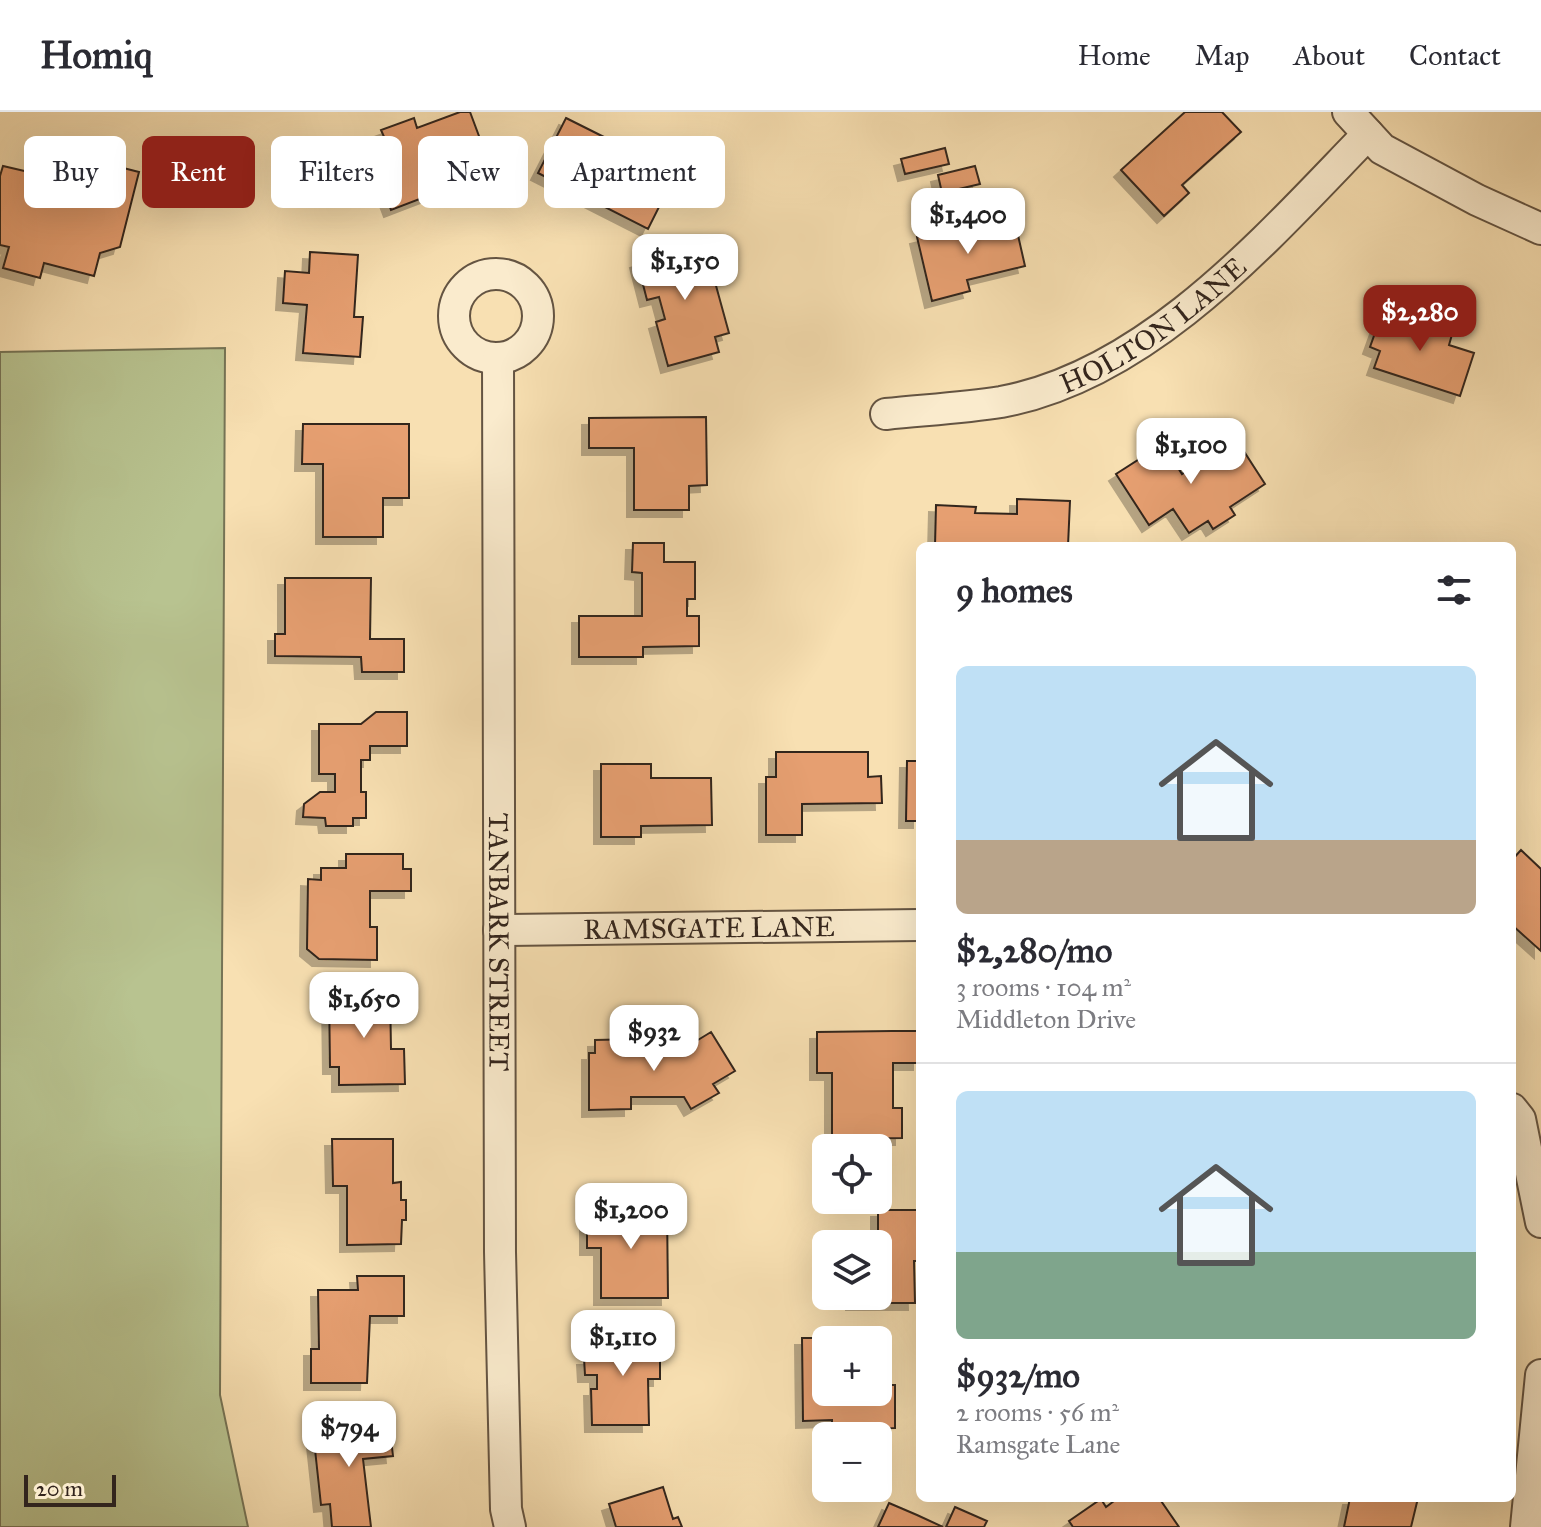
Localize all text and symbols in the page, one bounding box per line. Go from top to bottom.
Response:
text: Homiq [40,32,152,78]
text: Home [1078,38,1151,73]
text: Map [1195,38,1249,73]
text: About [1293,38,1365,73]
text: Contact [1409,38,1501,73]
chip: Buy [24,136,126,208]
chip: Rent [142,136,255,208]
chip: Filters [271,136,402,208]
chip: New [418,136,528,208]
chip: Apartment [544,136,725,208]
pin: $1,400 [903,188,1033,256]
text: $1,400 [929,198,1007,230]
pin: $1,150 [620,234,750,302]
text: $1,150 [650,244,720,276]
street label: HOLTON LANE [1055,250,1254,401]
pin: $2,280 [1355,285,1485,353]
text: $2,280 [1381,295,1459,327]
pin: $1,100 [1126,418,1256,486]
text: $1,100 [1154,428,1228,460]
icon: filters [1432,568,1476,612]
text: 9 homes [956,570,1073,611]
icon: home [1144,718,1288,862]
street label: TANBARK STREET [481,813,517,1071]
street label: RAMSGATE LANE [583,909,835,947]
text: $2,280/mo [956,930,1112,971]
text: 3 rooms · 104 m² [956,971,1131,1003]
pin: $1,650 [299,972,429,1040]
text: $1,650 [327,982,401,1014]
text: Middleton Drive [956,1003,1136,1035]
pin: $932 [607,1005,701,1073]
text: $932 [628,1015,680,1047]
map controls [812,1134,892,1502]
button: locate [812,1134,892,1214]
icon: home [1144,1143,1288,1287]
pin: $1,200 [566,1183,696,1251]
text: $1,200 [593,1193,669,1225]
button: layers [812,1230,892,1310]
pin: $1,110 [558,1310,688,1378]
text: $1,110 [589,1320,657,1352]
button: + [812,1326,892,1406]
text: $932/mo [956,1355,1080,1396]
text: 2 rooms · 56 m² [956,1396,1119,1428]
pin: $794 [302,1401,396,1469]
text: $794 [320,1411,378,1443]
button: − [812,1422,892,1502]
text: Ramsgate Lane [956,1428,1120,1460]
scale bar [24,1471,116,1507]
text: 20 m [36,1475,83,1502]

